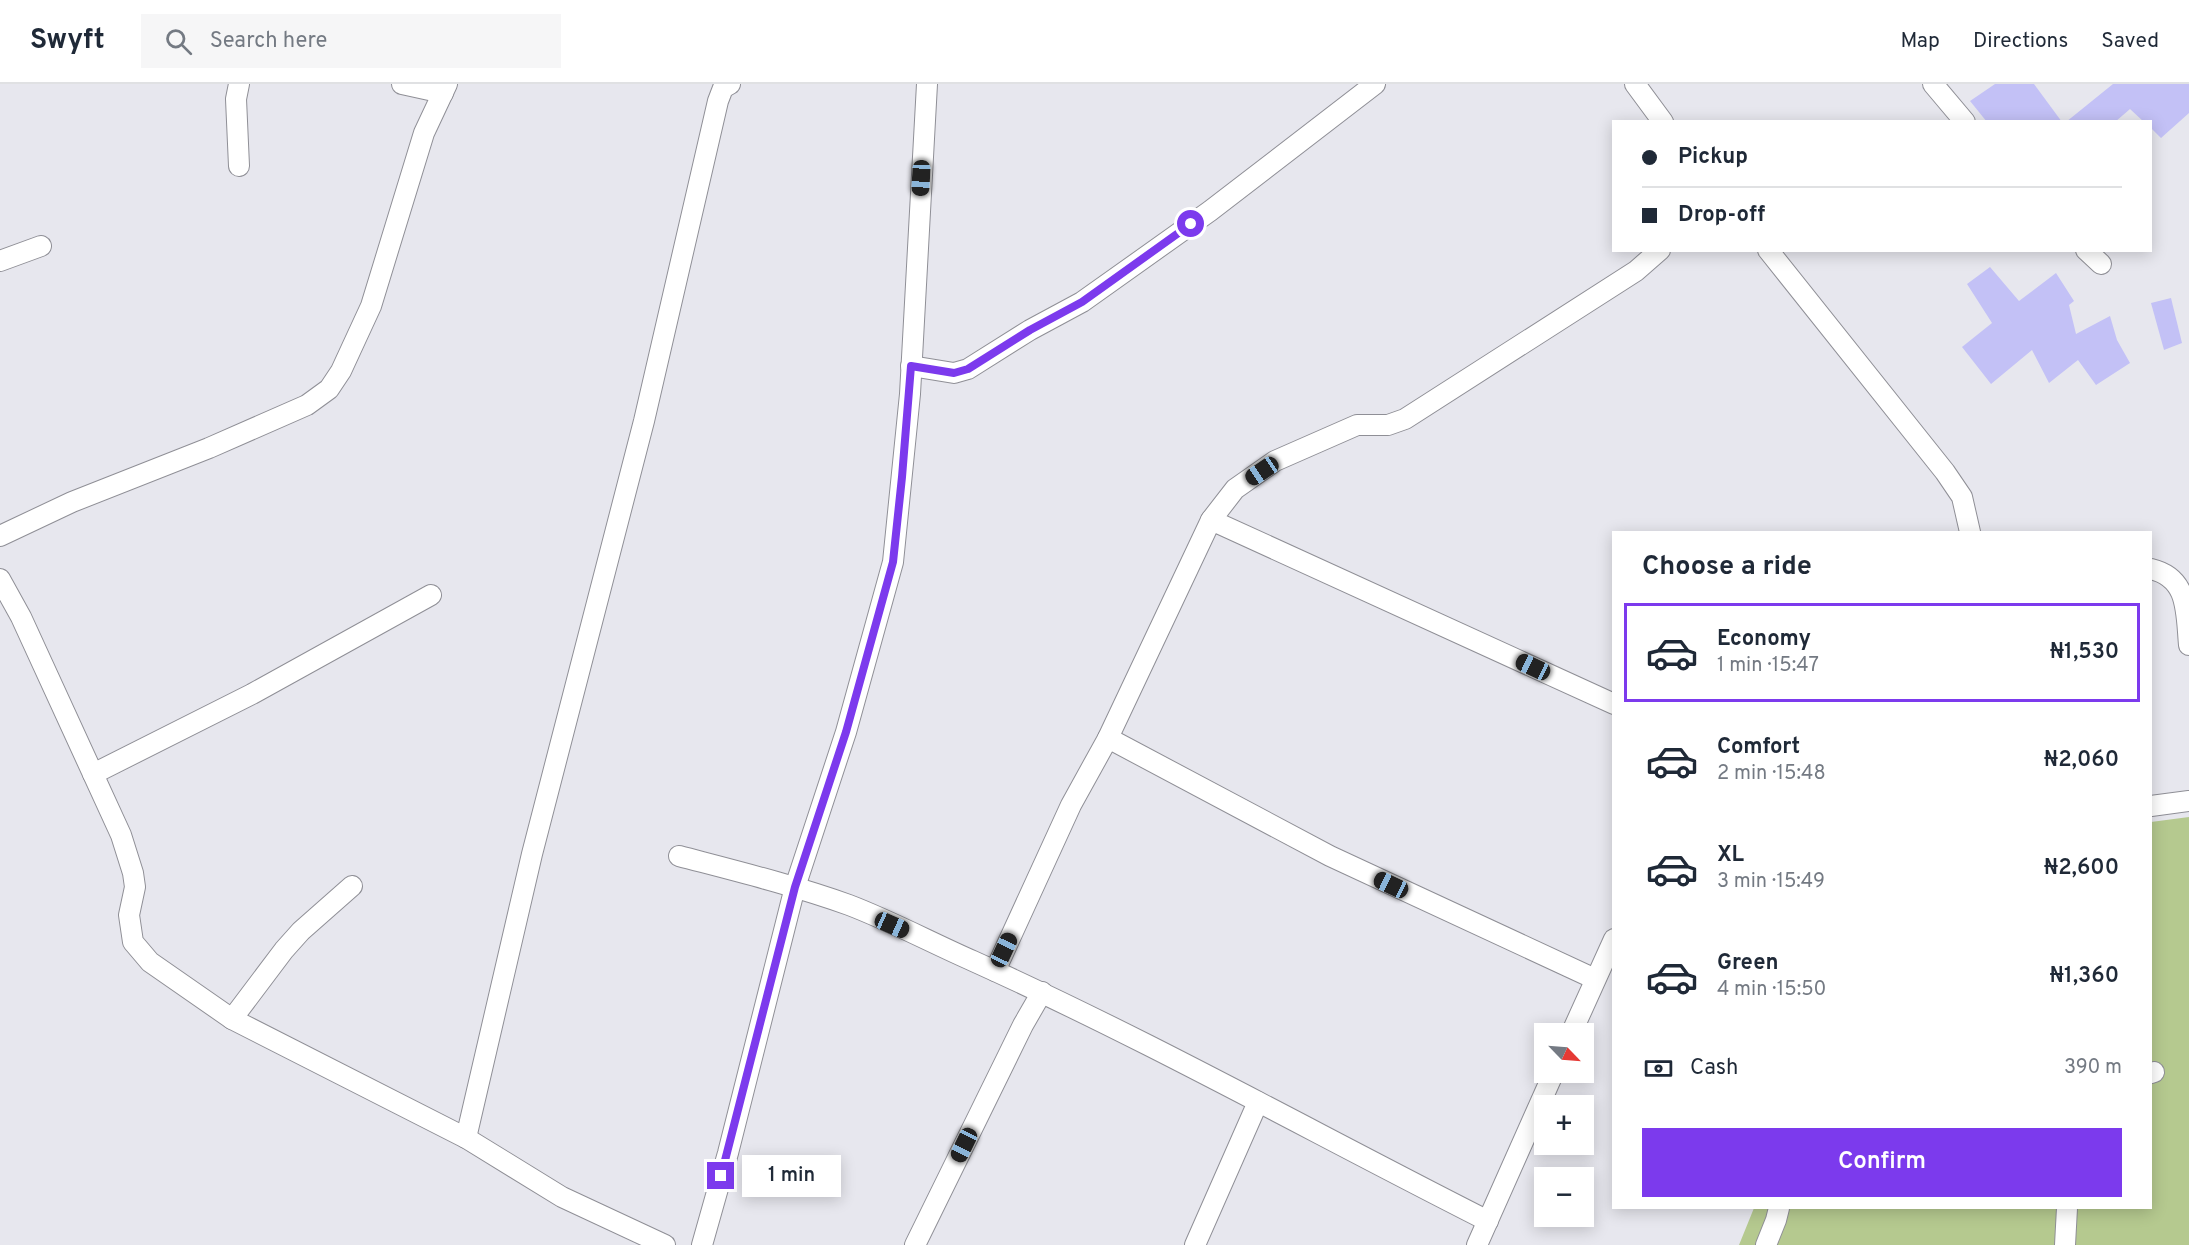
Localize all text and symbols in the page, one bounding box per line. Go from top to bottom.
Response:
search box [141,14,561,68]
text: Swyft [30,23,105,59]
icon: search [162,25,195,58]
text: Search here [210,28,327,55]
text: Map [1900,28,1940,55]
text: Directions [1973,28,2068,55]
text: Saved [2101,28,2159,55]
text: Pickup [1678,144,1748,171]
car [911,160,931,196]
text: Drop-off [1678,202,1765,229]
route start [1177,210,1204,237]
car [1242,453,1282,489]
text: Choose a ride [1642,550,1812,584]
icon: car [1645,626,1699,680]
text: Economy [1717,626,1811,653]
text: ₦1,530 [2050,639,2119,666]
car [1513,651,1553,683]
text: 1 min · 15:47 [1717,653,1819,679]
icon: car [1645,734,1699,788]
text: Comfort [1717,734,1800,761]
text: ₦2,060 [2044,747,2119,774]
text: 2 min · 15:48 [1717,761,1826,787]
icon: car [1645,842,1699,896]
text: XL [1717,842,1744,869]
text: ₦2,600 [2044,855,2119,882]
car [1371,869,1411,901]
text: 3 min · 15:49 [1717,869,1825,895]
car [872,909,912,941]
car [988,930,1020,970]
icon: car [1645,950,1699,1004]
text: Green [1717,950,1779,977]
text: ₦1,360 [2049,963,2119,990]
text: 4 min · 15:50 [1717,977,1826,1003]
north arrow [1534,1023,1594,1083]
map controls [1534,1023,1594,1227]
icon: cash [1642,1052,1675,1085]
text: Cash [1690,1055,1739,1082]
text: 390 m [2064,1055,2122,1081]
button: + [1534,1095,1594,1155]
car [948,1125,980,1165]
button: Confirm [1642,1128,2122,1197]
callout: 1 min [742,1155,841,1197]
route end [707,1162,734,1189]
text: 1 min [768,1163,815,1189]
button: − [1534,1167,1594,1227]

